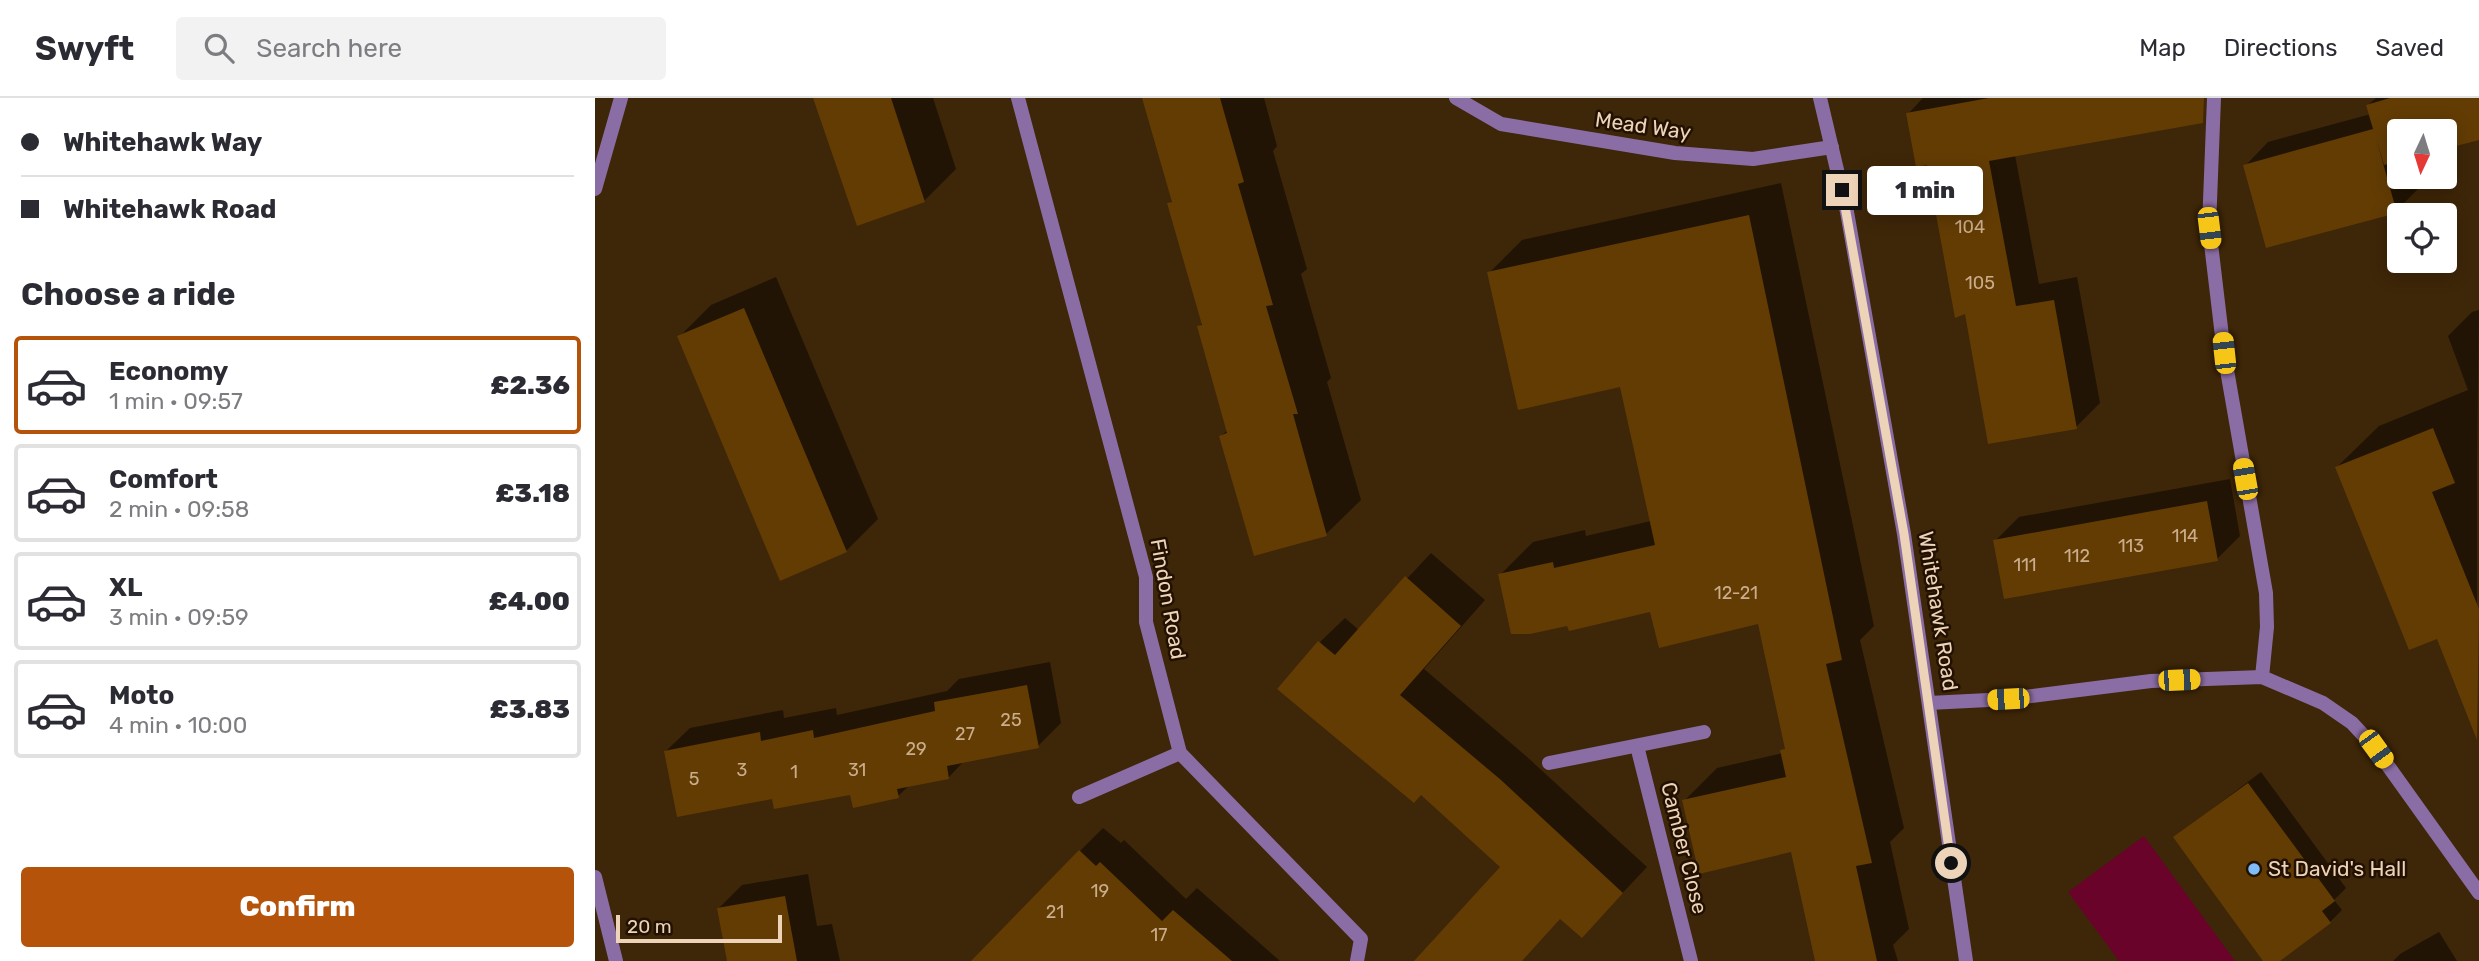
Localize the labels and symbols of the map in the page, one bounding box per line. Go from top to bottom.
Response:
street label: Mead Way [1593,106,1693,145]
north arrow [2387,119,2457,189]
callout: 1 min [1867,166,1982,214]
route end [1826,174,1858,206]
car [2197,206,2222,250]
house number: 104 [1955,216,1985,238]
house number: 105 [1965,272,1995,294]
car [2212,331,2237,375]
car [2232,456,2259,502]
house number: 114 [2172,525,2198,547]
street label: Whitehawk Road [1914,529,1963,693]
house number: 113 [2118,535,2144,557]
street label: Findon Road [1146,537,1191,661]
house number: 112 [2064,545,2090,567]
house number: 111 [2013,554,2037,576]
house number: 12-21 [1714,582,1758,604]
car [2158,669,2201,691]
car [1987,687,2030,711]
house number: 25 [1000,709,1022,731]
house number: 27 [955,723,975,745]
car [2356,726,2397,772]
house number: 29 [905,738,927,760]
house number: 3 [737,759,747,781]
house number: 31 [848,759,866,781]
house number: 1 [790,761,798,783]
house number: 5 [689,768,699,790]
street label: Camber Close [1656,779,1713,916]
route start [1935,847,1967,879]
place label: St David's Hall [2268,856,2406,881]
marker: St David's Hall [2246,861,2262,877]
house number: 19 [1091,880,1109,902]
house number: 21 [1046,901,1064,923]
scale bar [616,912,782,944]
house number: 17 [1151,924,1167,946]

